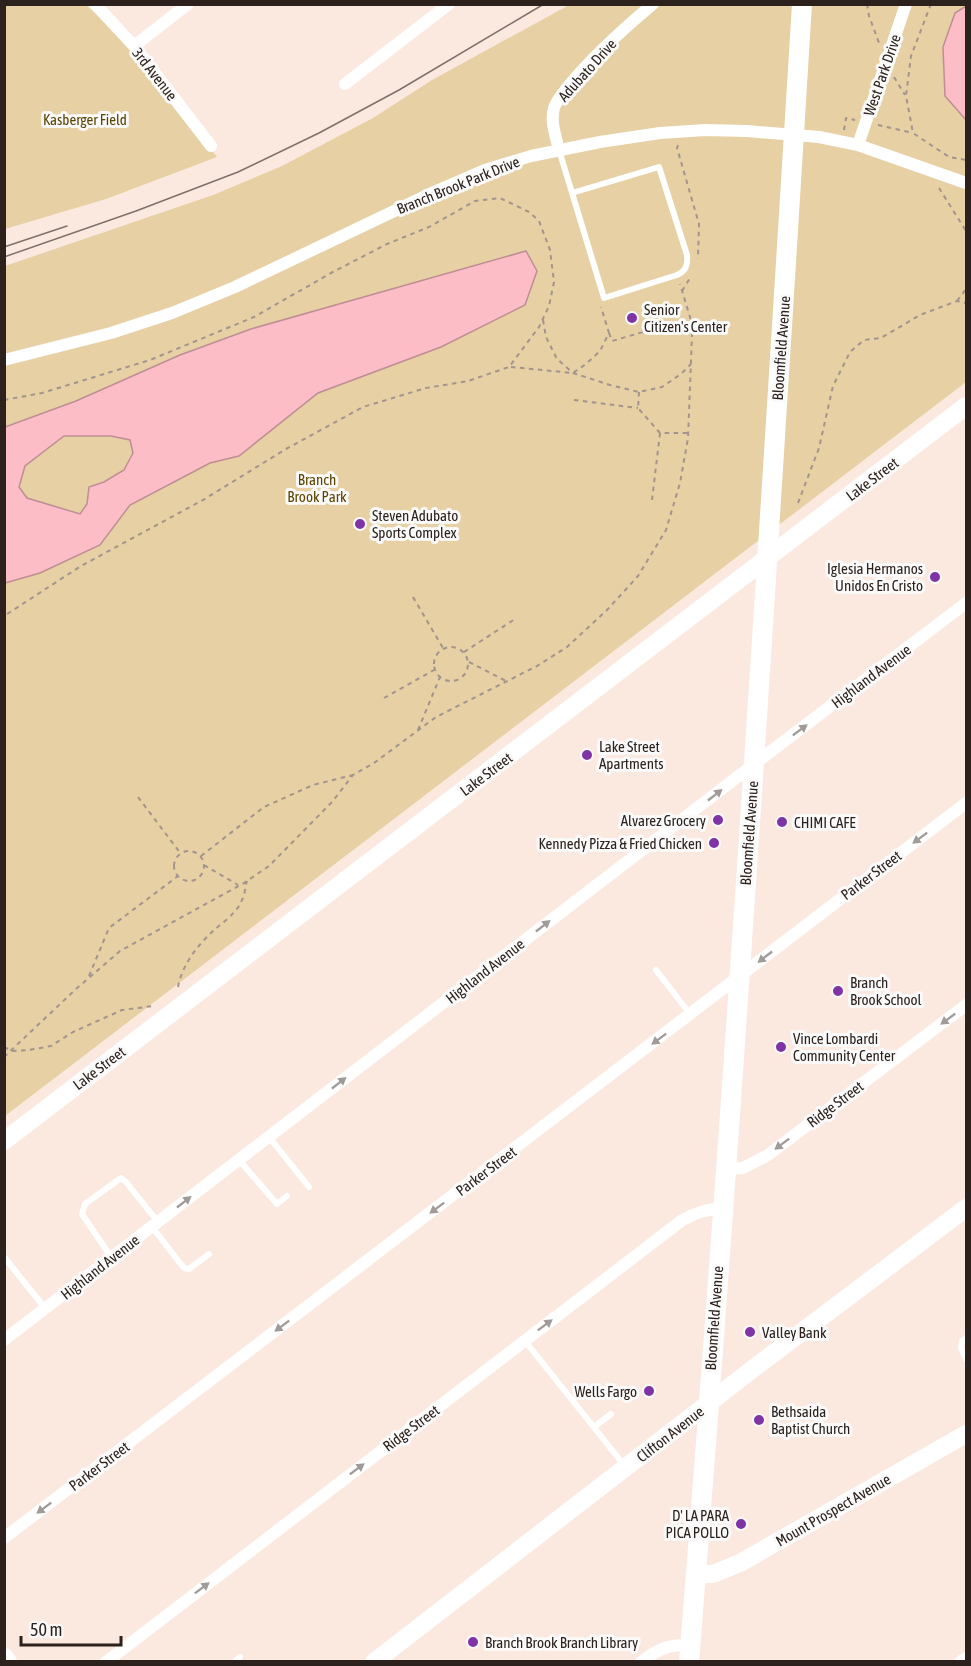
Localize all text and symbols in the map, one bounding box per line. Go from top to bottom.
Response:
street label: West Park Drive [860,32,904,118]
street label: Adubato Drive [555,35,620,105]
street label: 3rd Avenue [129,44,181,104]
park label: Kasberger Field [43,111,127,128]
street label: Branch Brook Park Drive [394,153,522,217]
street label: Bloomfield Avenue [769,295,793,401]
place label: Senior Citizen's Center [644,301,728,335]
marker: Senior Citizen's Center [625,311,639,325]
street label: Lake Street [843,454,901,504]
park label: Branch Brook Park [287,471,347,505]
place label: Steven Adubato Sports Complex [372,507,458,541]
marker: Steven Adubato Sports Complex [353,517,367,531]
place label: Iglesia Hermanos Unidos En Cristo [827,560,923,594]
marker: Iglesia Hermanos Unidos En Cristo [928,570,942,584]
street label: Highland Avenue [828,641,914,711]
one-way arrow [792,723,808,736]
place label: Lake Street Apartments [599,738,664,772]
marker: Lake Street Apartments [580,748,594,762]
street label: Lake Street [457,749,515,799]
street label: Bloomfield Avenue [737,780,761,886]
one-way arrow [707,789,722,801]
place label: Alvarez Grocery [621,812,706,829]
marker: Alvarez Grocery [711,813,725,827]
place label: CHIMI CAFE [794,814,856,831]
marker: CHIMI CAFE [775,815,789,829]
one-way arrow [912,832,928,845]
place label: Kennedy Pizza & Fried Chicken [538,835,702,852]
marker: Kennedy Pizza & Fried Chicken [707,836,721,850]
street label: Parker Street [838,847,904,903]
one-way arrow [536,921,551,933]
street label: Highland Avenue [442,935,528,1007]
one-way arrow [757,951,773,964]
place label: Branch Brook School [850,974,922,1008]
marker: Branch Brook School [831,984,845,998]
one-way arrow [940,1013,956,1025]
place label: Vince Lombardi Community Center [793,1030,896,1064]
one-way arrow [652,1032,667,1044]
marker: Vince Lombardi Community Center [774,1040,788,1054]
street label: Lake Street [70,1043,128,1093]
one-way arrow [331,1077,347,1090]
street label: Ridge Street [804,1077,866,1131]
one-way arrow [774,1138,790,1151]
street label: Parker Street [453,1143,519,1199]
one-way arrow [176,1196,192,1209]
one-way arrow [430,1201,445,1213]
street label: Highland Avenue [57,1231,143,1303]
street label: Bloomfield Avenue [702,1265,726,1371]
one-way arrow [537,1319,553,1331]
one-way arrow [275,1320,290,1332]
place label: Valley Bank [762,1324,827,1341]
marker: Valley Bank [743,1325,757,1339]
place label: Wells Fargo [575,1383,637,1400]
marker: Wells Fargo [642,1384,656,1398]
street label: Ridge Street [380,1401,442,1455]
street label: Clifton Avenue [633,1402,707,1465]
place label: Bethsaida Baptist Church [771,1403,850,1437]
marker: Bethsaida Baptist Church [752,1413,766,1427]
street label: Parker Street [66,1438,132,1494]
one-way arrow [349,1463,365,1475]
street label: Mount Prospect Avenue [773,1470,893,1550]
one-way arrow [36,1502,52,1515]
place label: D' LA PARA PICA POLLO [665,1507,730,1541]
marker: D' LA PARA PICA POLLO [734,1517,748,1531]
one-way arrow [195,1582,210,1594]
scale bar [21,1609,122,1647]
text: 50 m [30,1619,62,1640]
place label: Branch Brook Branch Library [485,1634,638,1651]
marker: Branch Brook Branch Library [466,1635,480,1649]

